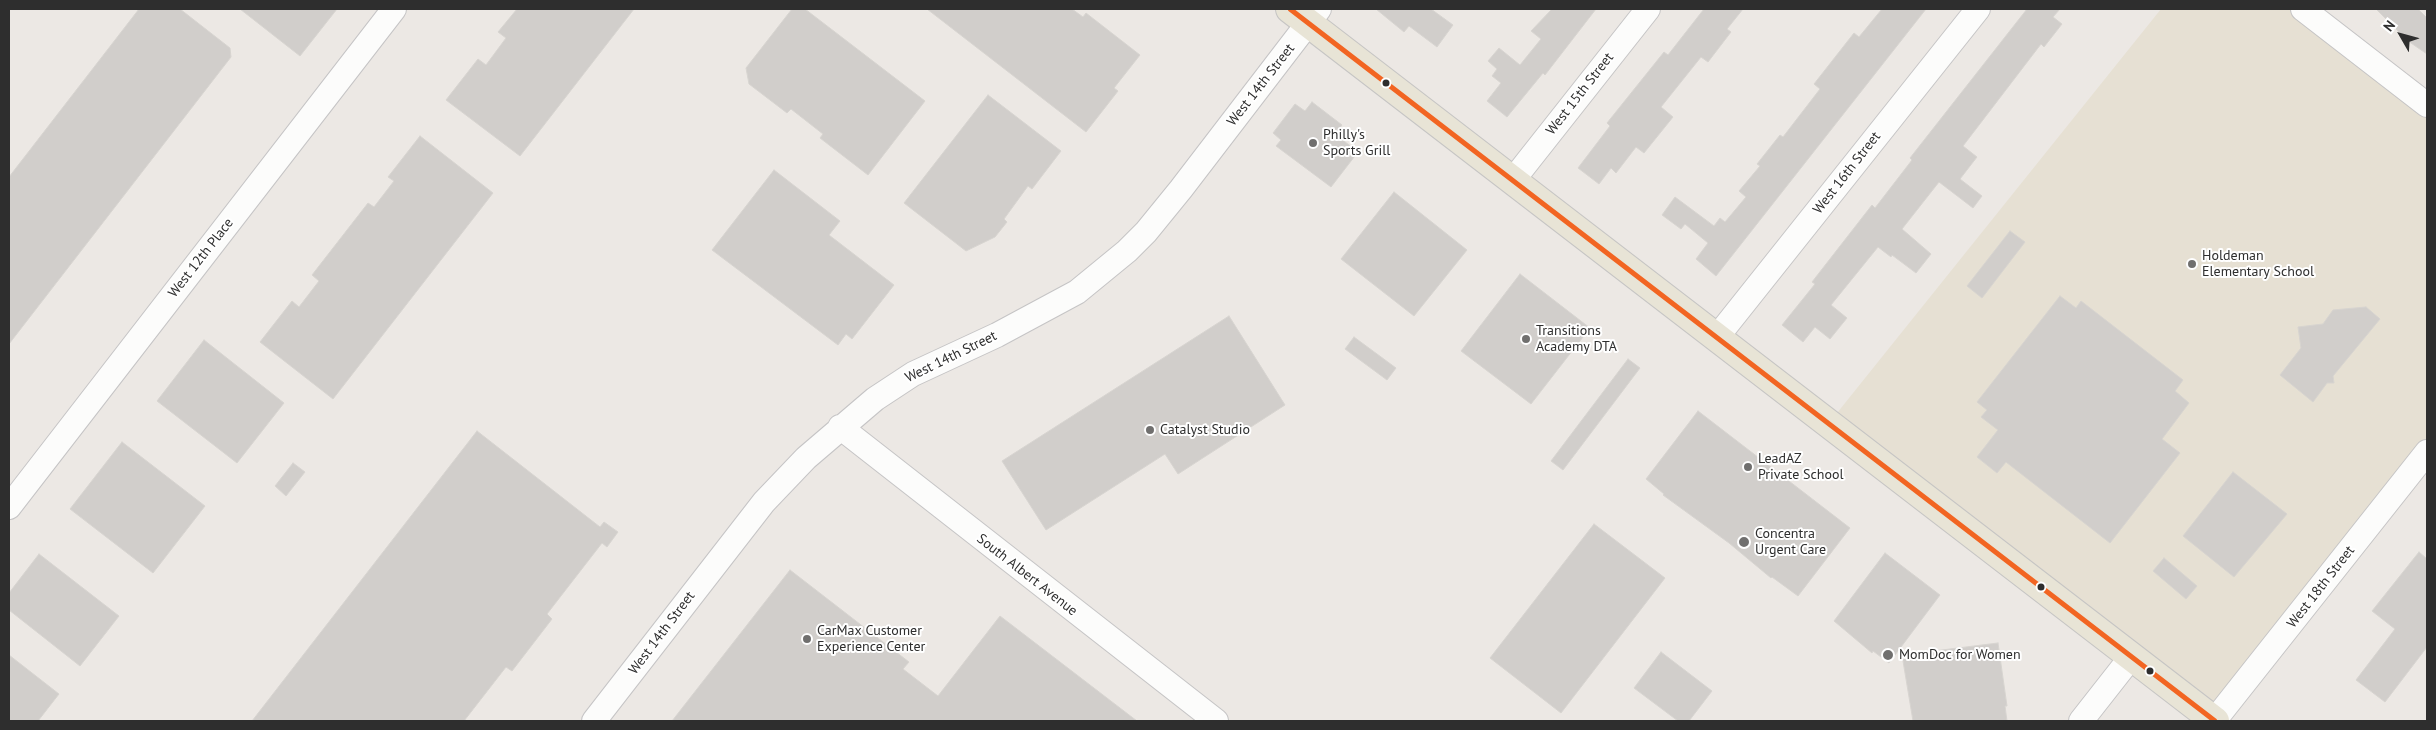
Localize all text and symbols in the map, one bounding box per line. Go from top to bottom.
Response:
north arrow [2376,10,2426,60]
text: N [2379,17,2399,35]
street label: West 14th Street [1224,41,1298,129]
street label: West 15th Street [1543,50,1617,138]
unlabelled marker [1381,78,1391,88]
place label: Philly's Sports Grill [1323,127,1390,160]
street label: West 16th Street [1810,129,1884,217]
marker: Philly's Sports Grill [1307,137,1319,149]
street label: West 12th Place [165,215,237,301]
place label: Holdeman Elementary School [2202,248,2314,280]
marker: Holdeman Elementary School [2186,258,2198,270]
place label: Transitions Academy DTA [1536,323,1617,356]
street label: West 14th Street [903,328,999,386]
marker: Transitions Academy DTA [1520,333,1532,345]
place label: Catalyst Studio [1160,422,1250,438]
marker: Catalyst Studio [1144,424,1156,436]
place label: LeadAZ Private School [1758,451,1843,484]
marker: LeadAZ Private School [1742,461,1754,473]
place label: Concentra Urgent Care [1755,526,1826,558]
street label: South Albert Avenue [973,531,1081,619]
marker: Concentra Urgent Care [1737,535,1751,549]
street label: West 18th Street [2284,543,2358,631]
unlabelled marker [2036,582,2046,592]
street label: West 14th Street [625,588,699,678]
place label: CarMax Customer Experience Center [817,623,925,656]
marker: CarMax Customer Experience Center [801,633,813,645]
place label: MomDoc for Women [1899,647,2021,663]
marker: MomDoc for Women [1881,648,1895,662]
unlabelled marker [2145,666,2155,676]

